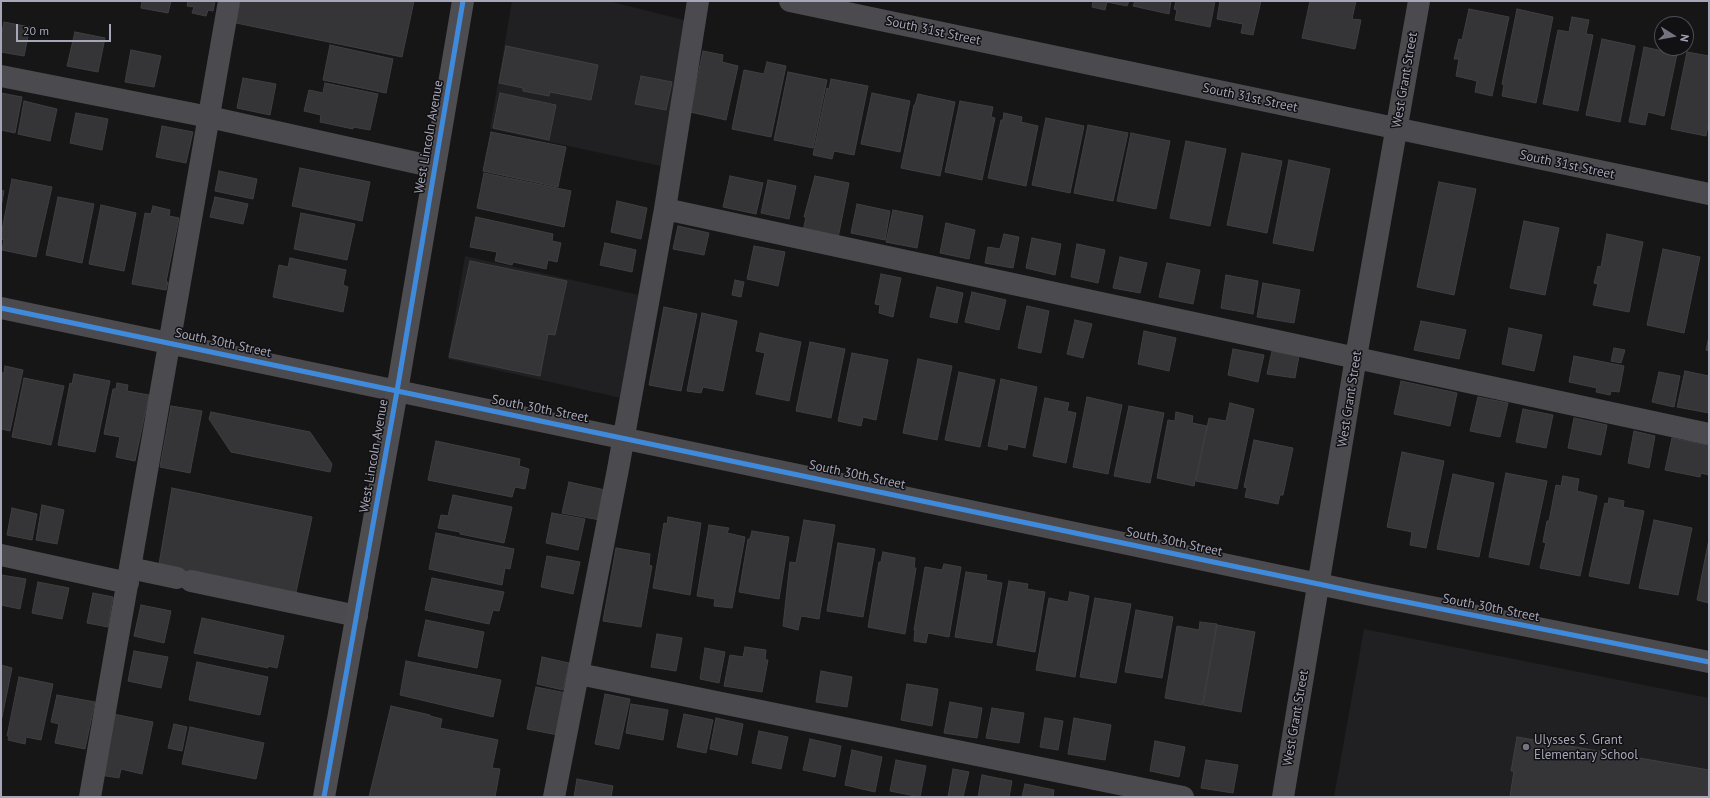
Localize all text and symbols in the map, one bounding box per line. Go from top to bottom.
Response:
street label: South 31st Street [884,13,982,49]
scale bar [18,16,113,42]
north arrow [1654,16,1694,56]
text: 20 m [23,23,49,38]
street label: West Grant Street [1389,31,1421,129]
text: N [1677,33,1692,43]
street label: West Lincoln Avenue [411,79,447,195]
street label: South 31st Street [1201,80,1299,116]
street label: South 31st Street [1518,147,1616,183]
street label: South 30th Street [173,325,273,361]
street label: West Grant Street [1335,350,1365,448]
street label: South 30th Street [490,392,590,426]
street label: West Lincoln Avenue [356,398,392,514]
street label: South 30th Street [807,457,907,493]
street label: South 30th Street [1124,524,1224,560]
street label: South 30th Street [1441,591,1541,625]
street label: West Grant Street [1280,669,1312,767]
place label: Ulysses S. Grant Elementary School [1534,732,1638,763]
marker: Ulysses S. Grant Elementary School [1521,742,1531,752]

